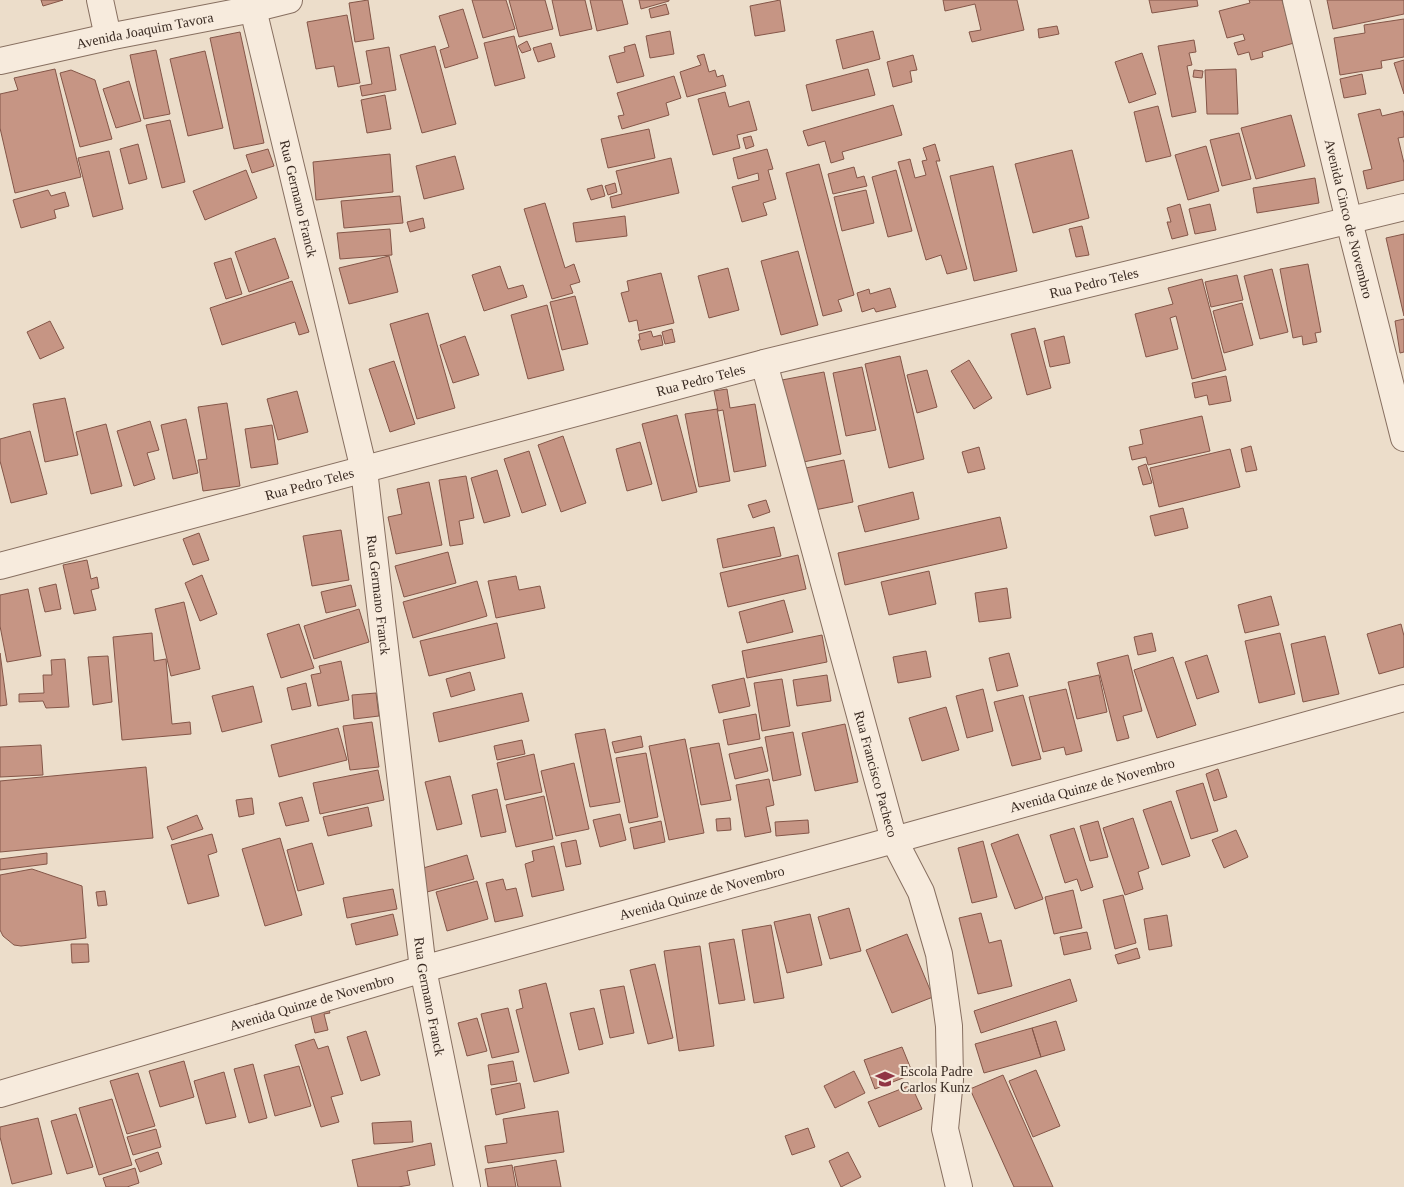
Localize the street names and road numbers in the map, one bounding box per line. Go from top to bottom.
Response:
street label: Avenida Joaquim Tavora [75,10,215,52]
street label: Rua Germano Franck [277,138,320,259]
street label: Avenida Cinco de Novembro [1322,138,1375,300]
street label: Rua Pedro Teles [1048,265,1140,301]
street label: Rua Pedro Teles [655,361,747,399]
street label: Rua Pedro Teles [263,465,355,503]
street label: Rua Germano Franck [364,534,393,656]
street label: Rua Francisco Pacheco [851,709,900,839]
street label: Avenida Quinze de Novembro [1008,755,1176,815]
street label: Avenida Quinze de Novembro [618,863,786,923]
street label: Rua Germano Franck [411,936,447,1057]
street label: Avenida Quinze de Novembro [228,971,396,1034]

